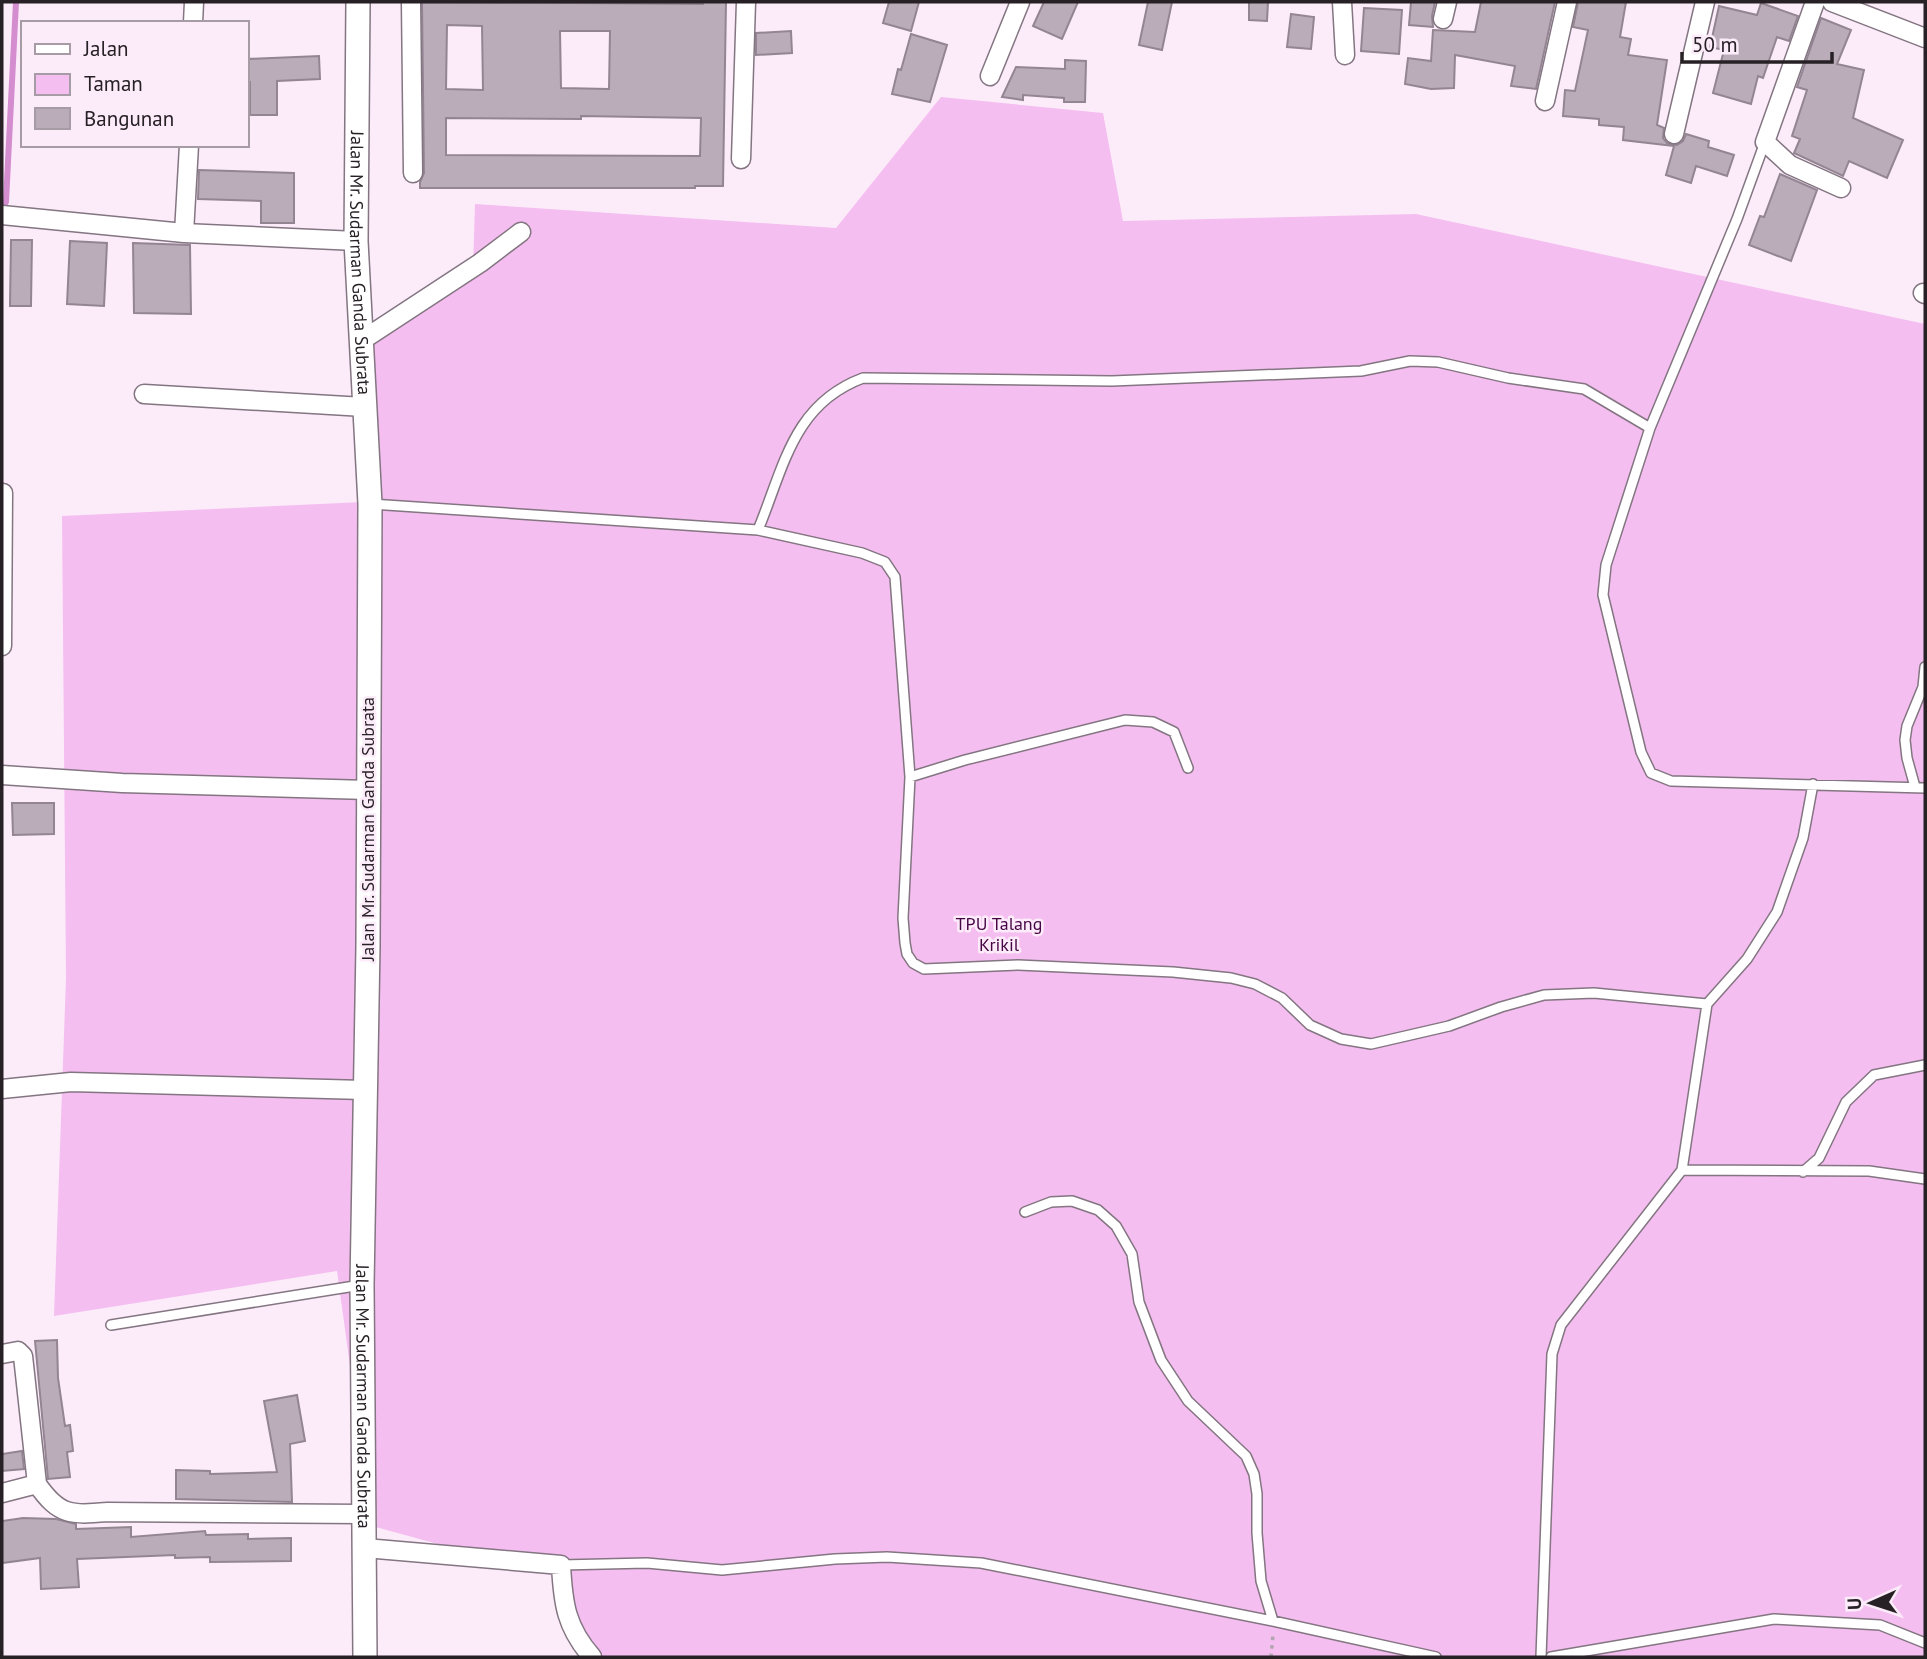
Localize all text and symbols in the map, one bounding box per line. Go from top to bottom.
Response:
legend [21,21,248,147]
scale bar [1682,21,1832,65]
text: 50 m [1692,31,1738,58]
text: Jalan [83,35,129,62]
text: Taman [84,70,143,97]
text: Bangunan [84,105,174,132]
street label: Jalan Mr. Sudarman Ganda Subrata [345,130,376,395]
street label: Jalan Mr. Sudarman Ganda Subrata [356,697,379,962]
park label: TPU Talang Krikil [956,912,1042,956]
street label: Jalan Mr. Sudarman Ganda Subrata [351,1263,376,1529]
north arrow [1836,1568,1906,1638]
text: U [1842,1597,1866,1610]

